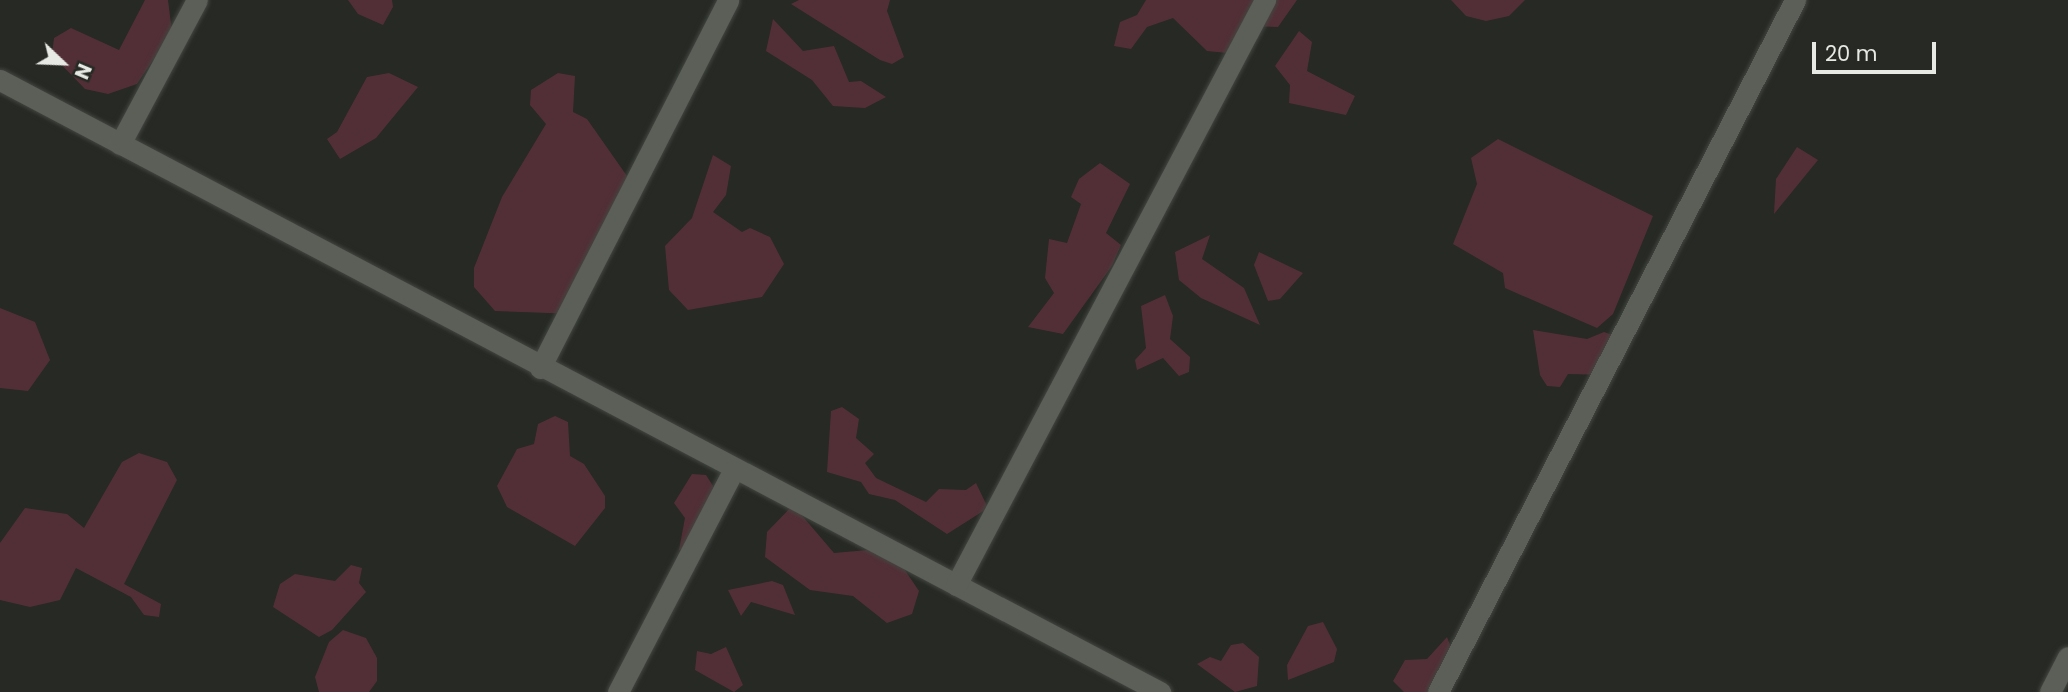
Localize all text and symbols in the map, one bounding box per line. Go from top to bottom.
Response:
north arrow [28,28,98,98]
scale bar [1816,28,1940,72]
text: 20 m [1825,39,1878,68]
text: N [68,60,98,83]

